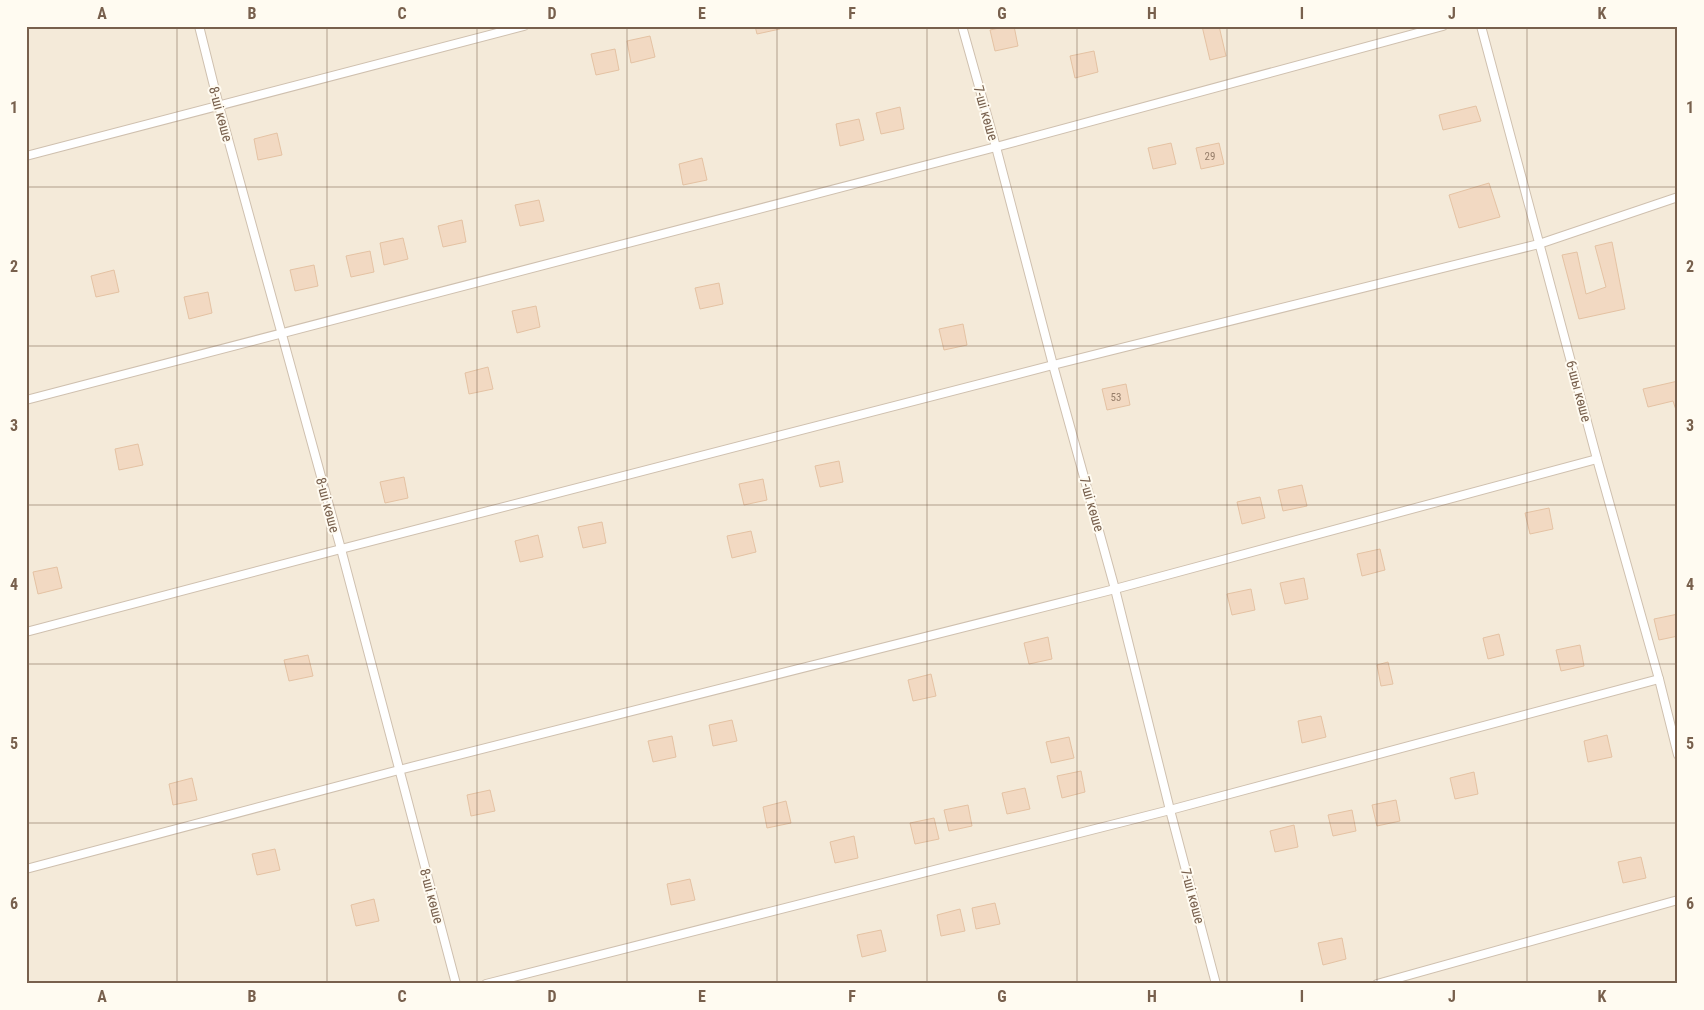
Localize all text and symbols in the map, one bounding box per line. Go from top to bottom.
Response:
text: A [97,4,107,23]
text: B [248,4,257,23]
text: C [397,4,407,23]
text: D [547,4,557,23]
text: E [698,4,706,23]
text: F [848,4,856,23]
text: G [997,4,1007,23]
text: H [1147,4,1157,23]
text: I [1300,4,1304,23]
text: J [1448,4,1456,23]
text: K [1598,4,1607,23]
street label: 7-ші көше [970,84,1002,143]
street label: 8-ші көше [206,85,236,144]
text: 1 [10,98,18,117]
text: 1 [1686,98,1694,117]
house number: 29 [1205,150,1215,163]
text: 2 [10,257,18,276]
text: 2 [1686,257,1694,276]
street label: 6-шы көше [1563,359,1595,424]
house number: 53 [1111,391,1121,404]
text: 3 [10,416,18,435]
text: 3 [1686,416,1694,435]
street label: 7-ші көше [1076,475,1108,534]
street label: 8-ші көше [313,476,343,535]
text: 4 [10,575,18,594]
text: 4 [1686,575,1694,594]
text: 5 [10,734,18,753]
text: 5 [1686,734,1694,753]
street label: 8-ші көше [417,867,447,926]
street label: 7-ші көше [1178,867,1208,926]
text: 6 [10,894,18,913]
text: 6 [1686,894,1694,913]
text: A [97,987,107,1006]
text: B [248,987,257,1006]
text: C [397,987,407,1006]
text: D [547,987,557,1006]
text: E [698,987,706,1006]
text: F [848,987,856,1006]
text: G [997,987,1007,1006]
text: H [1147,987,1157,1006]
text: I [1300,987,1304,1006]
text: J [1448,987,1456,1006]
text: K [1598,987,1607,1006]

